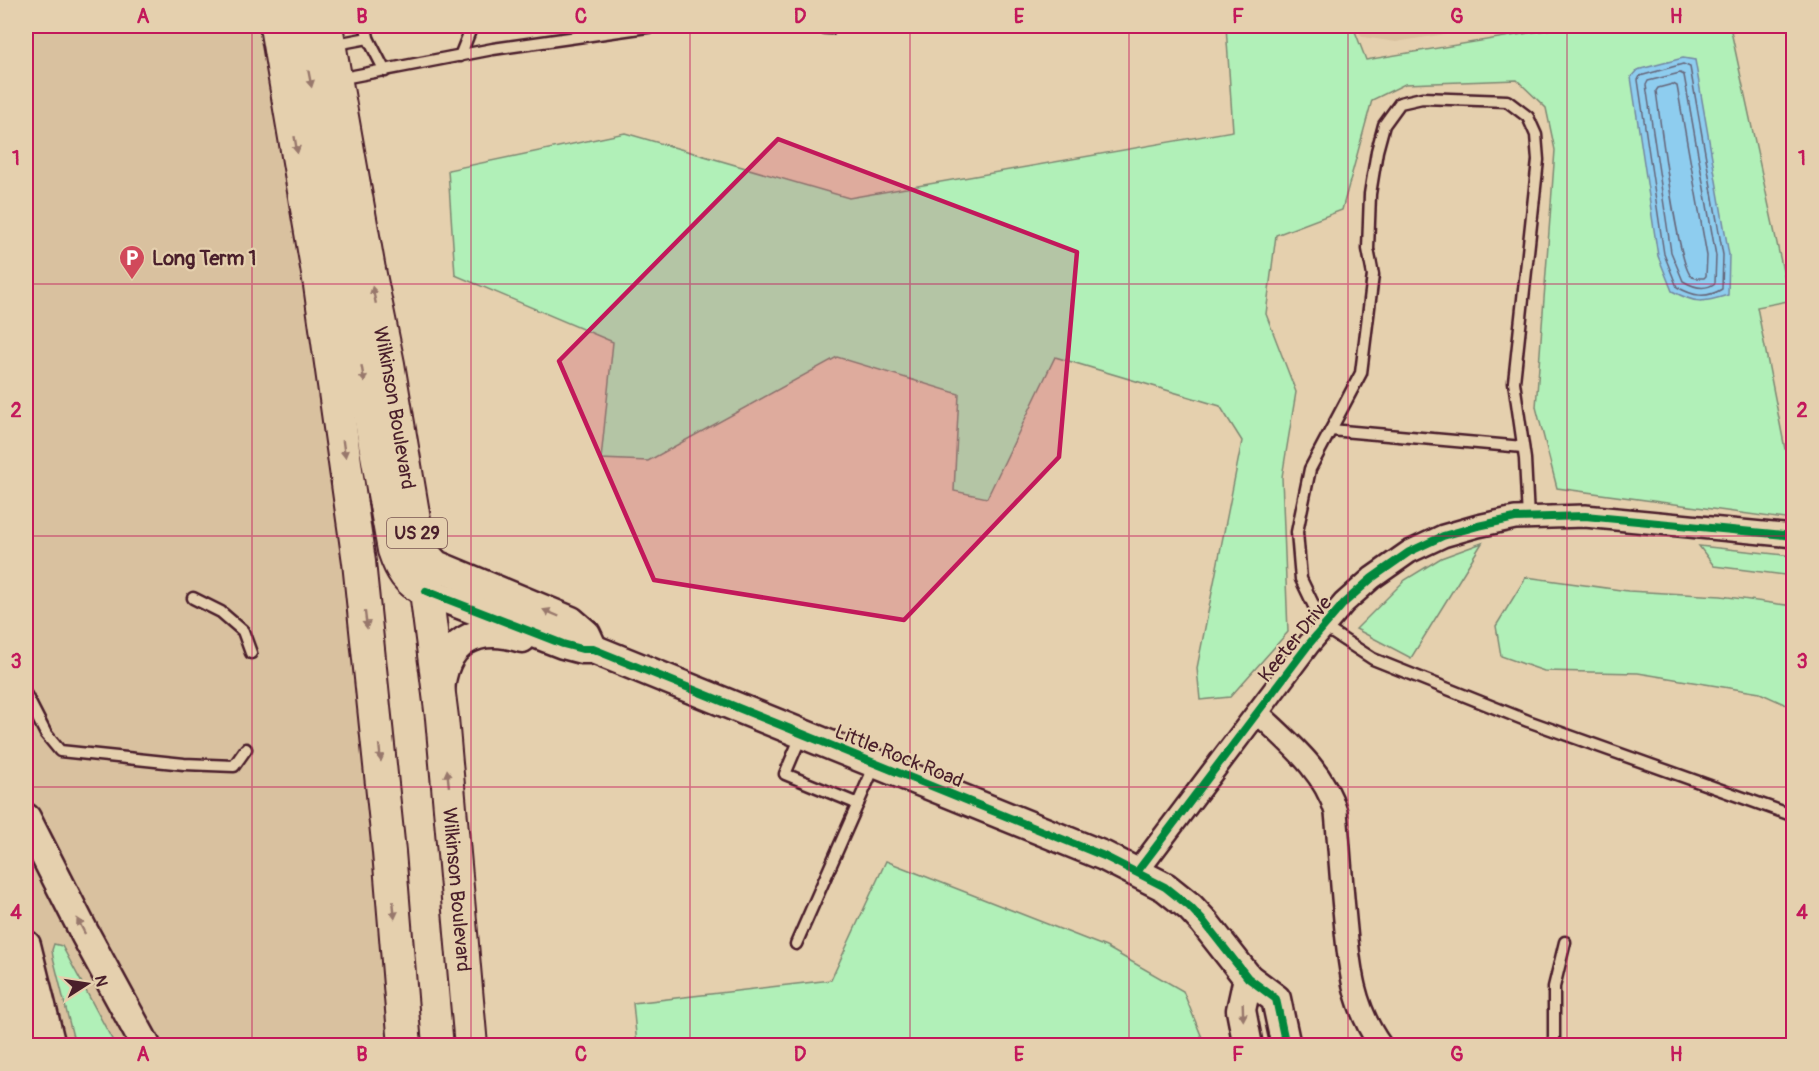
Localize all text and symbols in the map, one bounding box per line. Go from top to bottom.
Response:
text: A [137,4,150,29]
text: B [356,4,368,29]
text: C [575,4,587,29]
text: D [794,4,807,29]
text: E [1014,4,1025,29]
text: F [1232,4,1244,29]
text: G [1450,4,1464,29]
text: H [1670,4,1683,29]
one-way arrow [306,70,315,89]
one-way arrow [292,136,301,155]
text: 1 [12,146,20,171]
text: 1 [1798,146,1806,171]
parking icon: Long Term 1 [117,243,147,281]
place label: Long Term 1 [152,246,256,271]
one-way arrow [369,285,378,304]
street label: Wilkinson Boulevard [368,324,421,491]
one-way arrow [359,365,368,384]
text: 2 [10,398,22,423]
text: 2 [1796,398,1808,423]
one-way arrow [340,440,349,459]
road number: US 29 [387,518,447,548]
street label: Keeter Drive [1253,591,1337,687]
one-way arrow [541,608,559,618]
one-way arrow [361,611,370,630]
text: 3 [10,649,22,674]
text: 3 [1796,649,1808,674]
street label: Little Rock Road [831,719,967,793]
one-way arrow [375,743,385,762]
one-way arrow [443,768,453,787]
street label: Wilkinson Boulevard [437,806,477,973]
text: 4 [10,900,22,925]
text: 4 [1796,900,1808,925]
one-way arrow [389,901,399,920]
one-way arrow [77,918,86,935]
north arrow [57,954,117,1014]
text: N [90,974,112,989]
one-way arrow [1239,1002,1248,1021]
text: A [137,1042,150,1067]
text: B [356,1042,368,1067]
text: C [575,1042,587,1067]
text: D [794,1042,807,1067]
text: E [1014,1042,1025,1067]
text: F [1232,1042,1244,1067]
text: G [1450,1042,1464,1067]
text: H [1670,1042,1683,1067]

